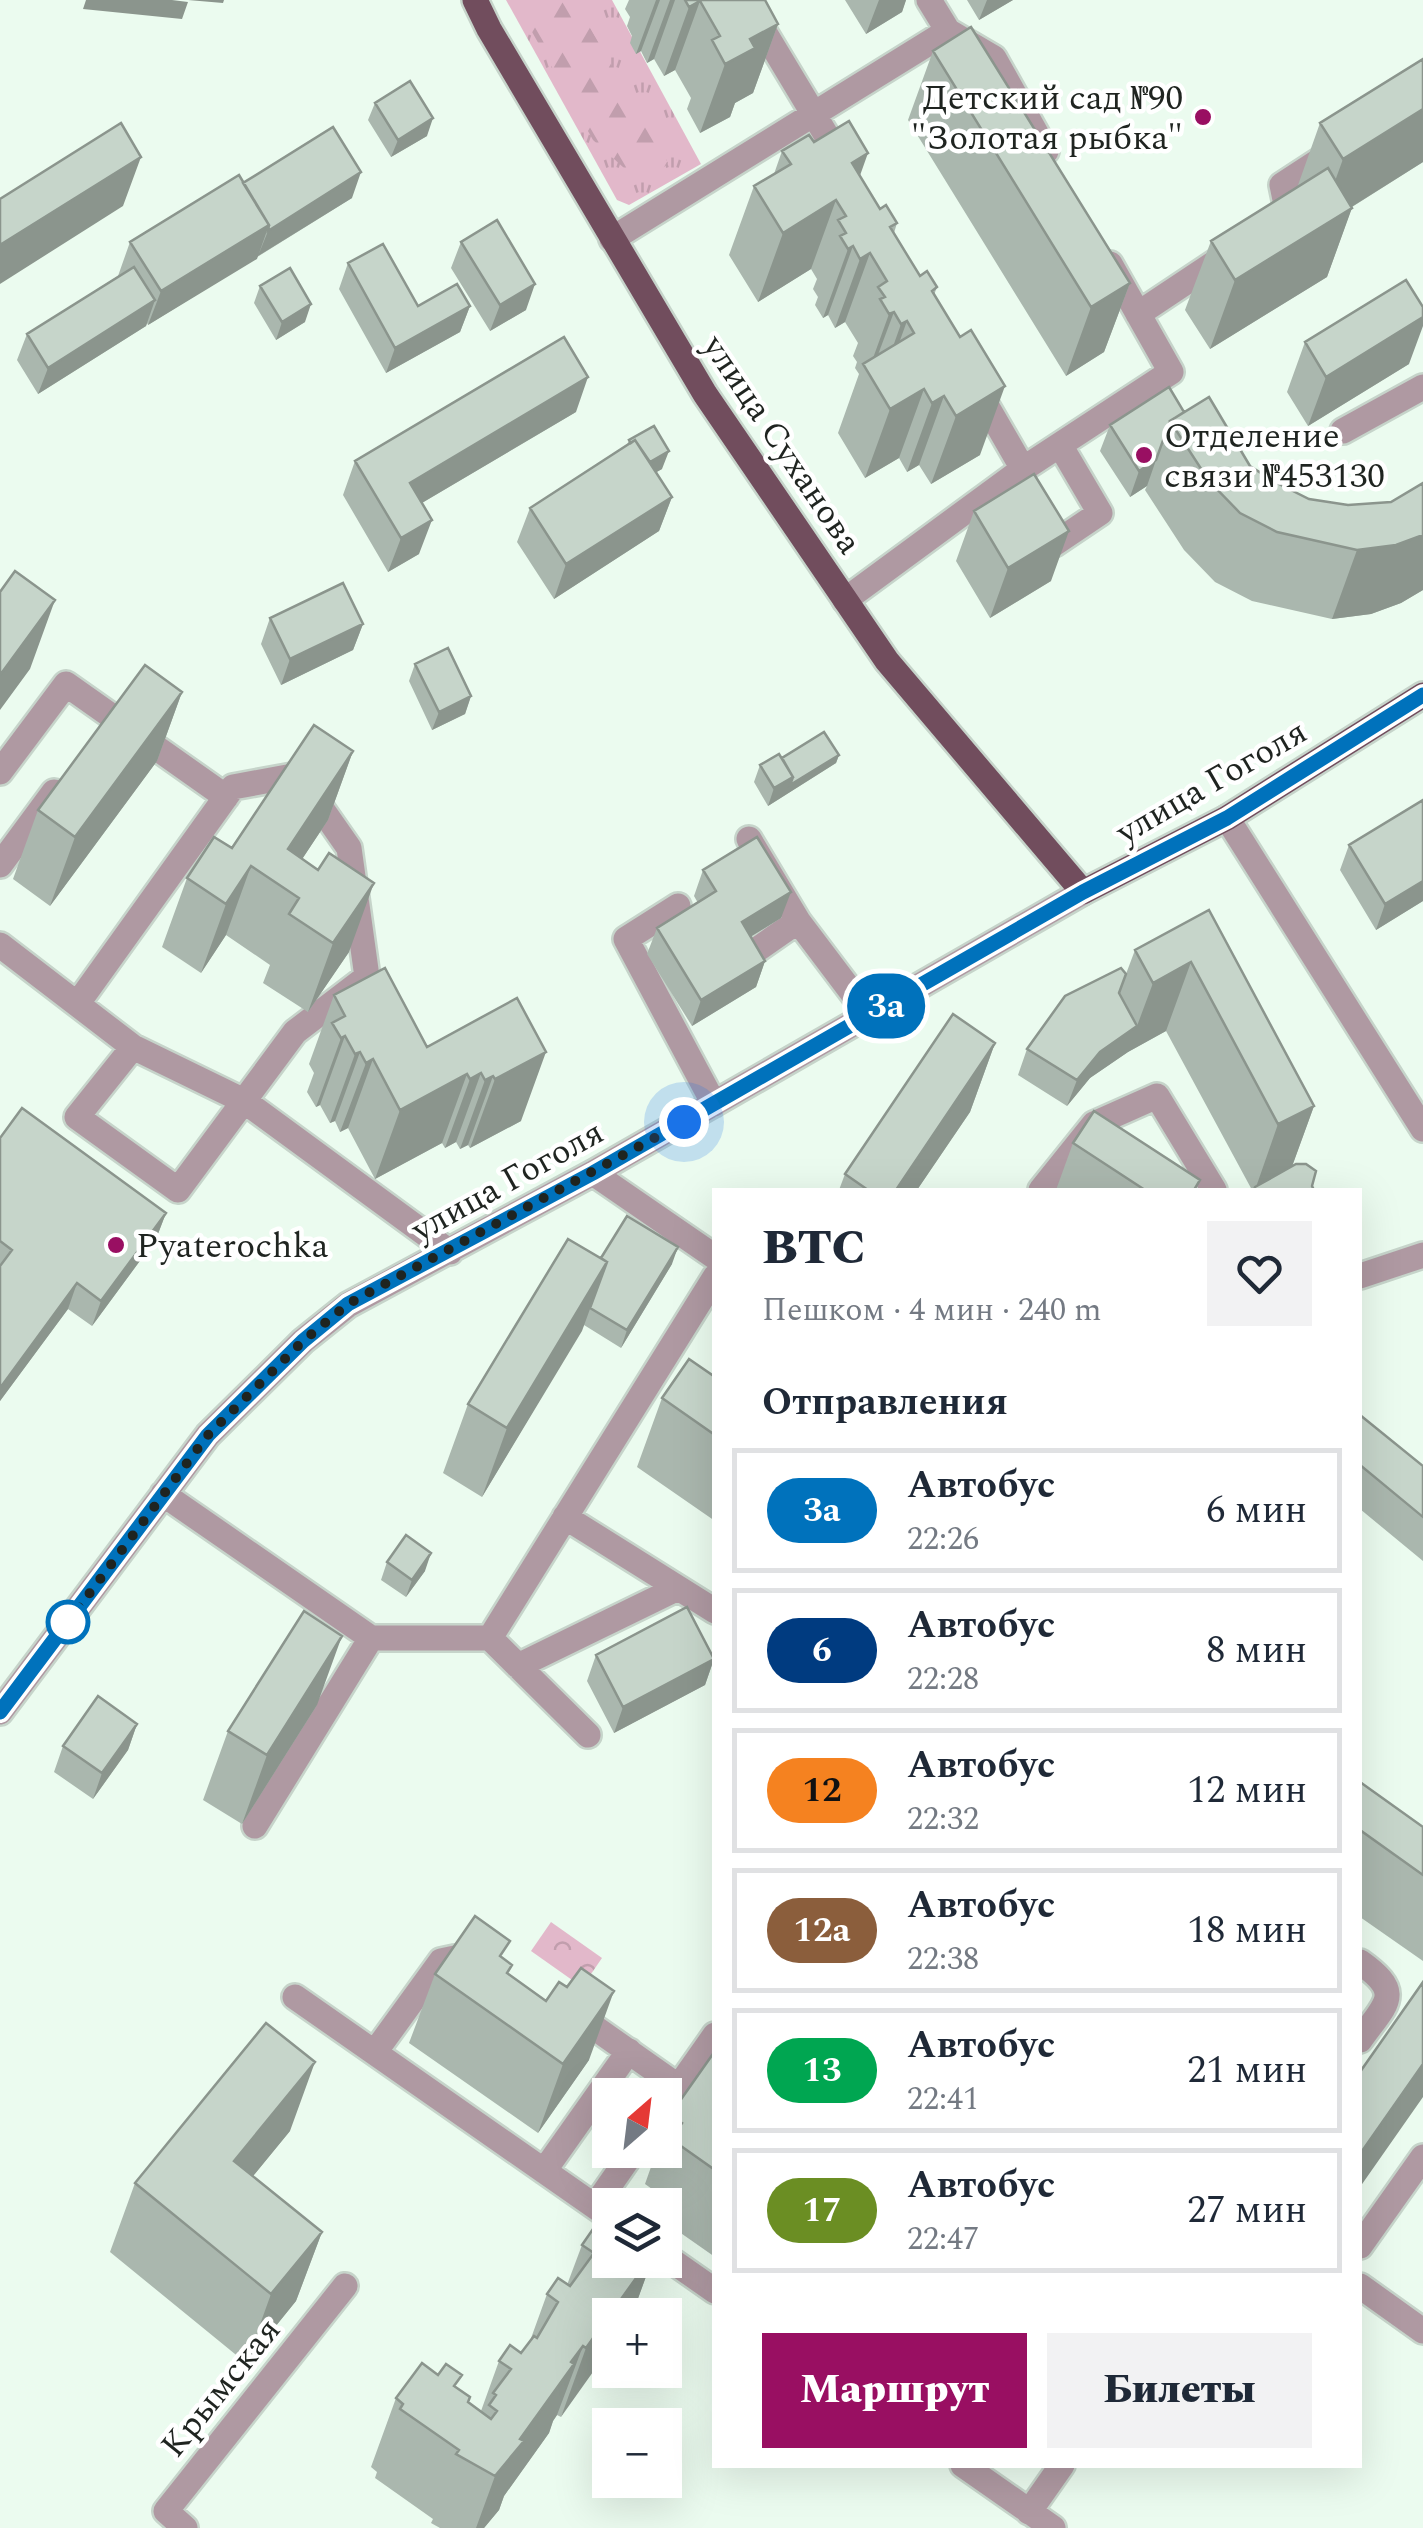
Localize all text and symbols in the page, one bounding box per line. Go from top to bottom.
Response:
place label: Детский сад №90 "Золотая рыбка" [911,72,1183,165]
marker: Детский сад №90 "Золотая рыбка" [1192,106,1214,128]
street label: улица Суханова [688,323,875,565]
place label: Отделение связи №453130 [1164,410,1385,503]
marker: Отделение связи №453130 [1133,444,1155,466]
street label: улица Гоголя [1105,706,1317,859]
line badge: 3а [841,974,931,1038]
text: 3а [867,980,905,1033]
your location [659,1097,709,1147]
street label: улица Гоголя [401,1106,614,1257]
text: ВТС [762,1212,866,1285]
place label: Pyaterochka [136,1220,329,1273]
button: heart [1207,1221,1312,1326]
marker: Pyaterochka [105,1234,127,1256]
text: Пешком · 4 мин · 240 m [762,1286,1102,1335]
text: Отправления [762,1374,1008,1432]
text: Автобус [907,1457,1055,1515]
text: 6 мин [1206,1482,1307,1540]
text: 3а [803,1484,841,1537]
text: 22:26 [907,1515,979,1564]
text: Автобус [907,1597,1055,1655]
unlabelled marker [47,1601,89,1643]
text: 8 мин [1206,1622,1307,1680]
text: 6 [812,1624,832,1677]
text: 22:28 [907,1655,979,1704]
text: Автобус [907,1737,1055,1795]
text: 12 мин [1187,1762,1307,1820]
text: 12 [802,1764,842,1817]
text: 22:32 [907,1795,979,1844]
text: Автобус [907,1877,1055,1935]
text: 18 мин [1187,1902,1307,1960]
text: 12а [793,1904,851,1957]
text: 22:38 [907,1935,979,1984]
text: Автобус [907,2017,1055,2075]
text: 21 мин [1187,2042,1307,2100]
text: 13 [802,2044,842,2097]
text: 22:41 [907,2075,979,2124]
north arrow [592,2078,682,2168]
map controls [592,2078,682,2498]
text: Автобус [907,2157,1055,2215]
text: 27 мин [1187,2182,1307,2240]
text: 17 [802,2184,842,2237]
button: layers [592,2188,682,2278]
text: 22:47 [907,2215,979,2264]
button: + [592,2298,682,2388]
street label: Крымская [148,2306,294,2470]
button: Маршрут [762,2333,1027,2448]
button: Билеты [1047,2333,1312,2448]
button: − [592,2408,682,2498]

